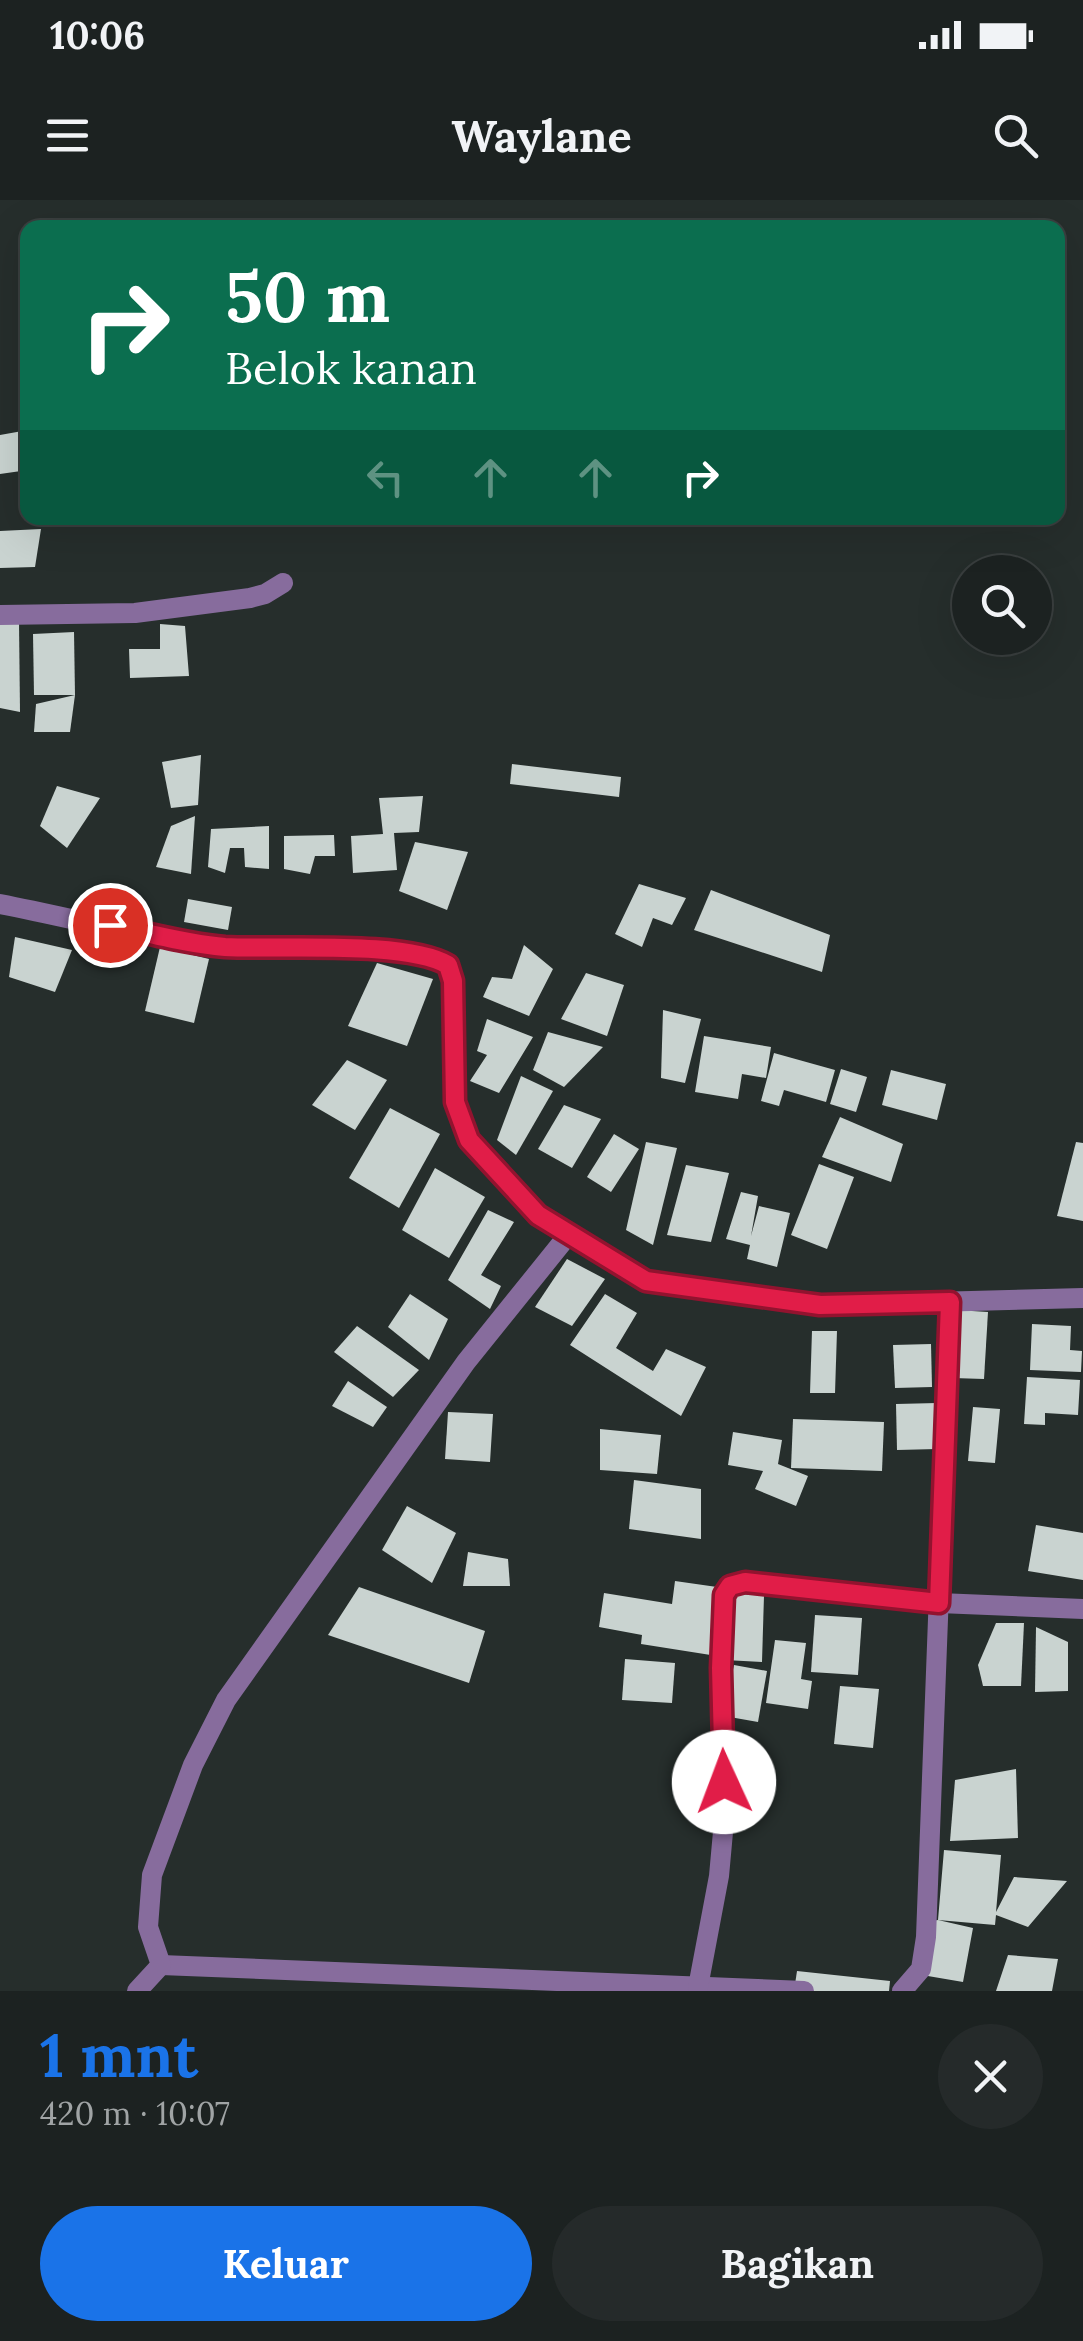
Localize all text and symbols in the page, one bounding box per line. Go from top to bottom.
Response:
text: 10:06 [50,11,145,59]
text: Waylane [451,107,632,164]
icon: menu [40,108,95,163]
icon: search [988,108,1043,163]
text: 50 m [225,252,390,341]
icon: right [60,260,190,390]
text: Belok kanan [225,339,477,396]
icon: left [358,450,413,505]
icon: ahead [463,450,518,505]
icon: ahead [568,450,623,505]
icon: right [673,450,728,505]
map controls [952,555,1052,655]
button: search [952,555,1052,655]
pin [68,883,153,968]
icon: arrive [83,898,138,953]
position arrow [672,1730,776,1834]
text: 1 mnt [40,2017,198,2093]
button: close [938,2024,1043,2129]
text: 420 m · 10:07 [40,2093,230,2134]
button: Keluar [40,2206,532,2321]
button: Bagikan [552,2206,1043,2321]

